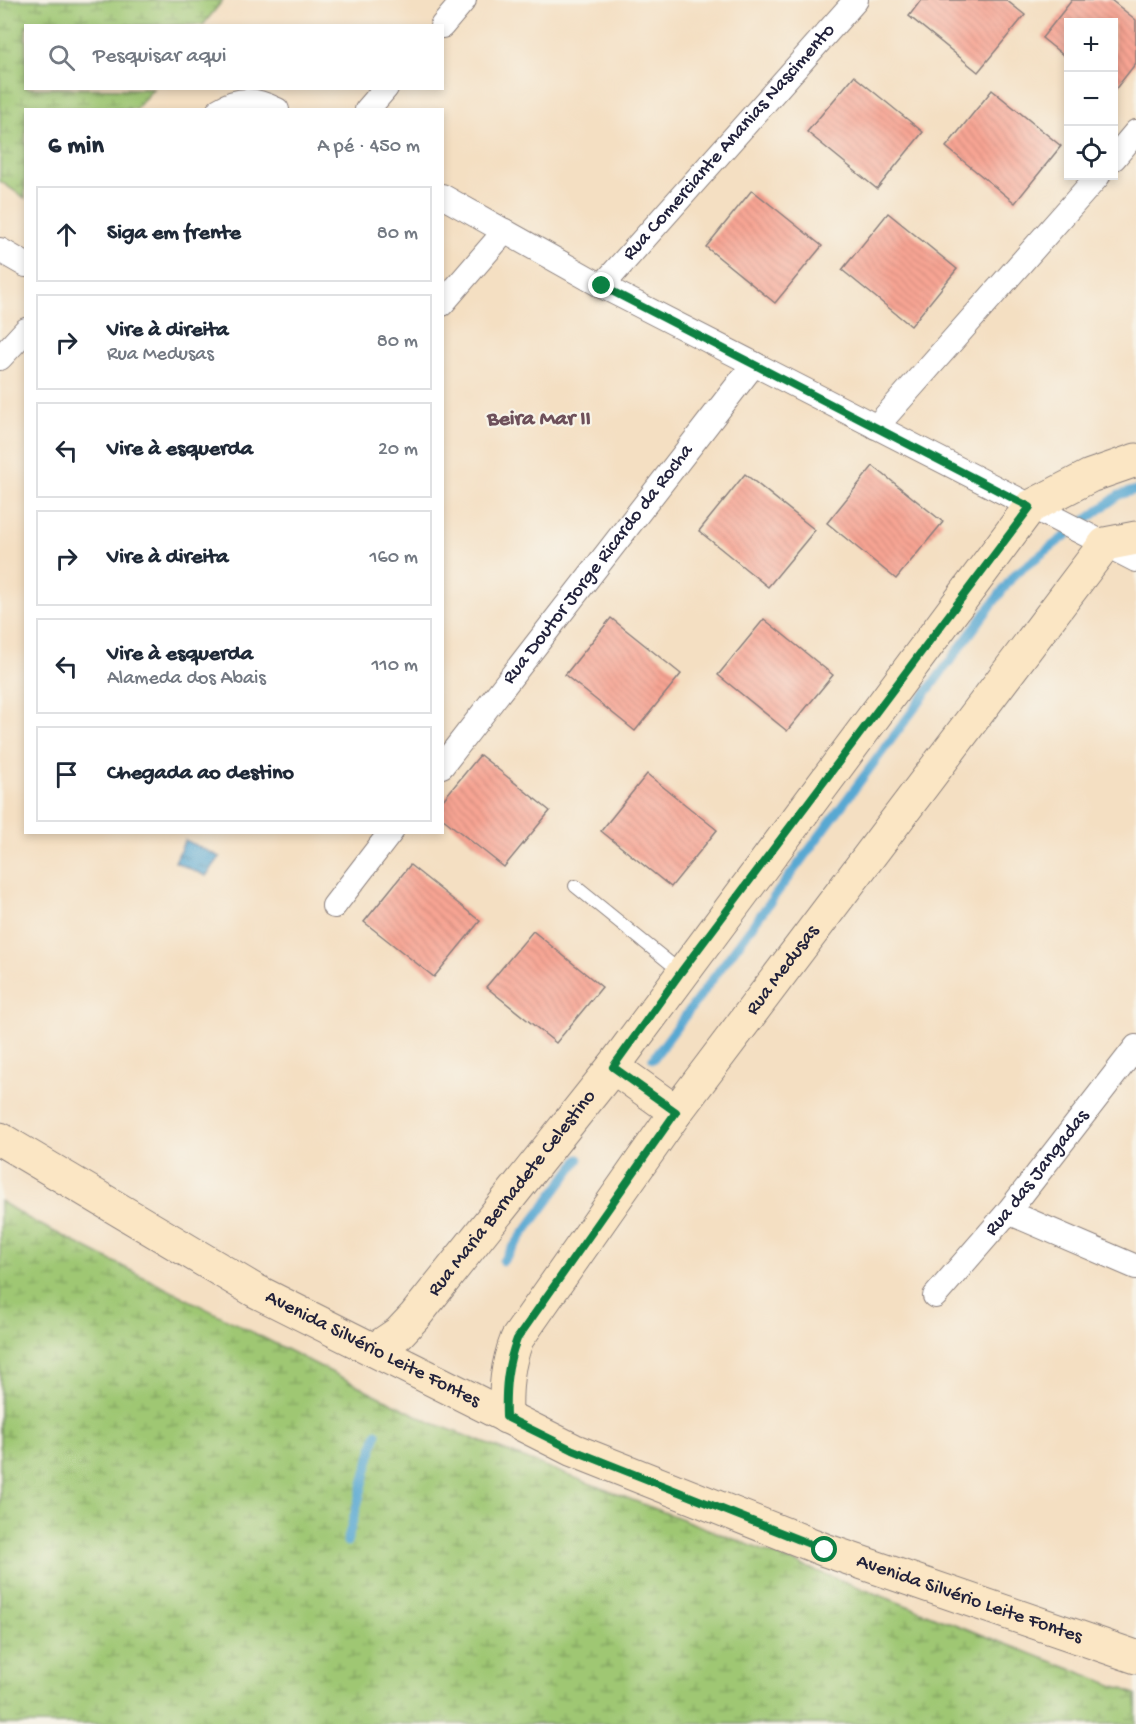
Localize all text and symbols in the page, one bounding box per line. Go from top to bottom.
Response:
map controls [1064,18,1118,180]
button: + [1064,18,1118,72]
street label: Rua Comerciante Ananias Nascimento [618,20,840,265]
search box [24,24,444,90]
icon: search [45,41,78,74]
text: Pesquisar aqui [93,44,227,70]
button: − [1064,72,1118,126]
button: locate [1064,126,1118,180]
text: 6 min [48,132,104,163]
text: A pé · 450 m [317,136,420,159]
icon: ahead [50,218,83,251]
text: Siga em frente [107,221,241,247]
text: 80 m [377,223,418,246]
route end [588,272,614,298]
text: Vire à direita [107,318,229,344]
icon: right [50,326,83,359]
text: 80 m [377,331,418,354]
text: Rua Medusas [107,344,214,367]
district label: Beira Mar II [486,407,591,433]
icon: left [50,434,83,467]
text: Vire à esquerda [107,437,253,463]
text: 20 m [378,439,418,462]
street label: Rua Doutor Jorge Ricardo da Rocha [498,439,699,689]
icon: right [50,542,83,575]
text: Vire à direita [107,545,229,571]
text: 160 m [369,547,418,570]
text: Vire à esquerda [107,642,253,668]
icon: left [50,650,83,683]
text: 110 m [372,655,418,678]
text: Alameda dos Abais [107,668,266,691]
icon: arrive [50,758,83,791]
text: Chegada ao destino [107,761,294,787]
street label: Rua Medusas [742,920,825,1020]
street label: Rua Maria Bernadete Celestino [423,1086,601,1301]
street label: Rua das Jangadas [981,1105,1095,1241]
street label: Avenida Silvério Leite Fontes [261,1286,484,1413]
route start [811,1536,837,1562]
street label: Avenida Silvério Leite Fontes [853,1550,1086,1649]

